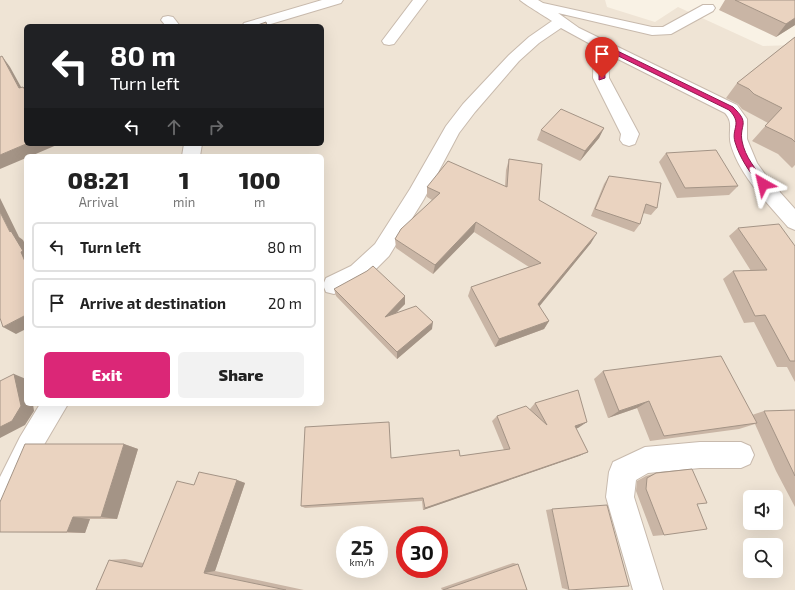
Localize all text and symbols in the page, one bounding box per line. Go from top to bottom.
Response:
pin [585,37,619,78]
text: 80 m [110,38,176,72]
icon: left [44,40,96,92]
icon: arrive [591,43,613,65]
text: Turn left [110,72,180,94]
icon: left [121,116,143,138]
icon: ahead [163,116,185,138]
icon: right [205,116,227,138]
position arrow [742,163,784,205]
text: 08:21 [67,165,130,194]
text: 1 [179,165,190,194]
text: 100 [239,165,281,194]
text: Arrival [79,194,118,210]
text: min [173,194,195,210]
text: m [254,194,265,210]
icon: left [46,236,68,258]
text: Turn left [80,238,141,256]
text: 80 m [267,238,302,256]
icon: arrive [46,292,68,314]
text: Arrive at destination [80,294,226,312]
text: 20 m [268,294,302,312]
button: Exit [44,352,170,398]
button: Share [178,352,304,398]
map controls [743,490,783,578]
button: sound [743,490,783,530]
speed limit sign: 30 [396,526,448,578]
text: 25 [351,535,373,559]
button: search [743,538,783,578]
text: km/h [350,556,374,568]

